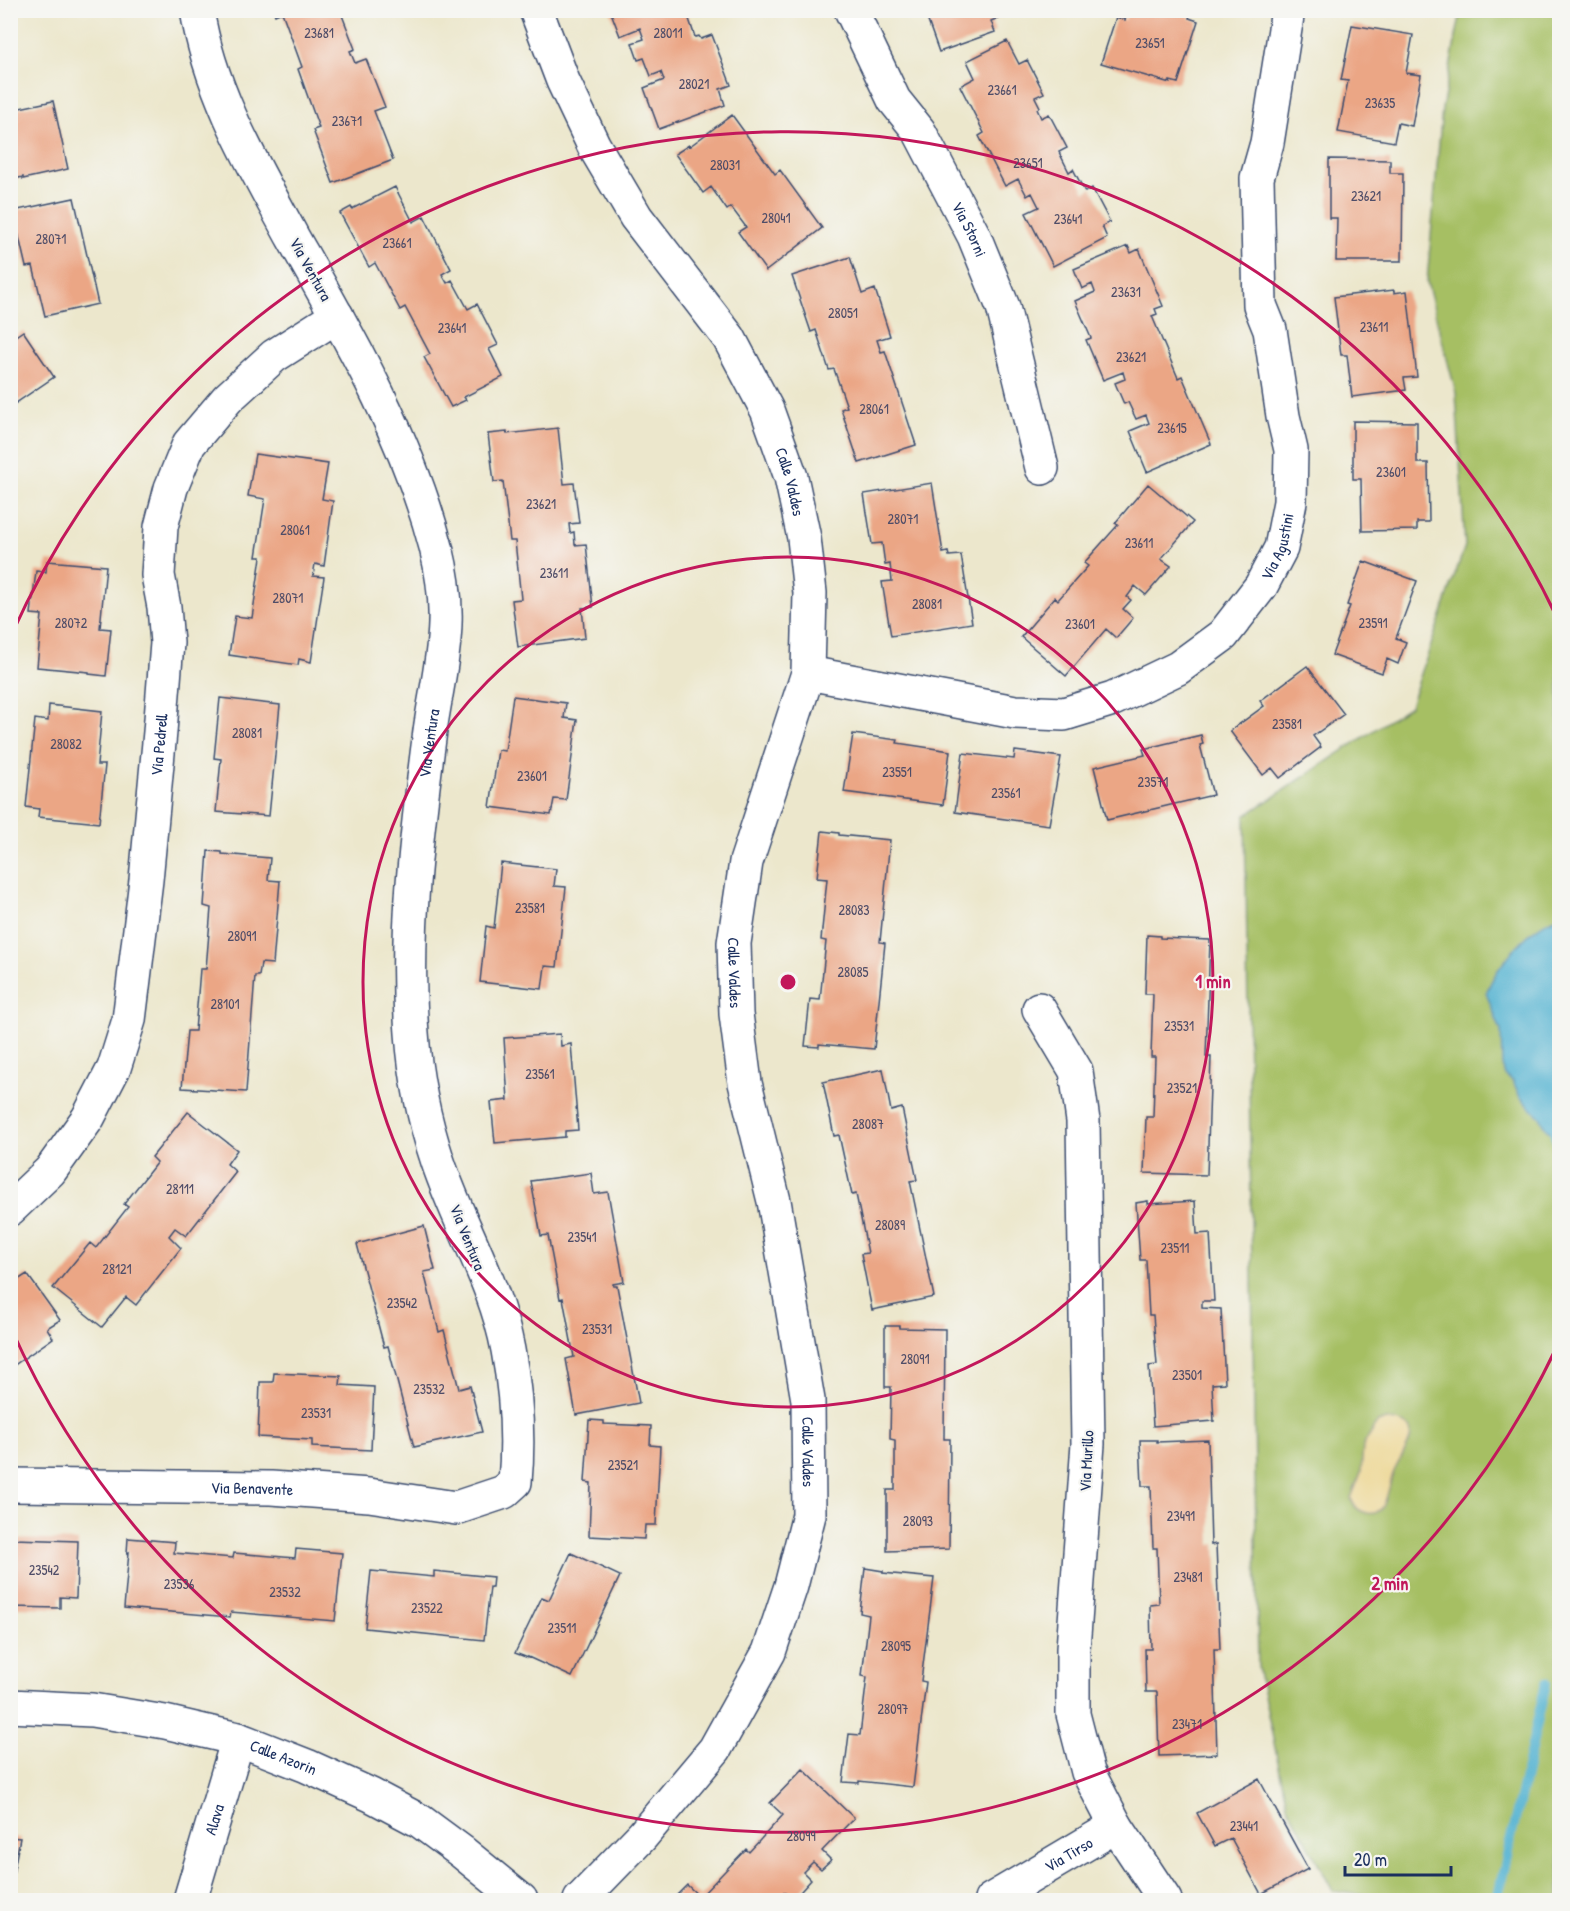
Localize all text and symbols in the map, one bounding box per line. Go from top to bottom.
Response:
house number: 23681 [304,23,334,42]
house number: 28011 [653,23,683,42]
house number: 23651 [1135,33,1165,52]
house number: 28021 [679,74,709,93]
house number: 23661 [987,80,1017,99]
house number: 23635 [1365,93,1395,112]
house number: 23671 [332,111,362,130]
house number: 23651 [1013,153,1043,172]
house number: 28031 [710,155,740,174]
house number: 23621 [1351,186,1381,205]
street label: Via Storni [947,198,992,260]
house number: 28041 [761,208,791,227]
house number: 23641 [1054,209,1082,228]
house number: 28071 [36,229,66,248]
street label: Via Ventura [285,233,337,305]
house number: 23661 [382,233,412,252]
house number: 23631 [1111,282,1141,301]
house number: 28051 [828,303,858,322]
house number: 23611 [1360,317,1388,336]
house number: 23641 [438,318,466,337]
house number: 23621 [1116,347,1146,366]
house number: 28061 [859,399,889,418]
house number: 23615 [1157,418,1187,437]
street label: Calle Valdes [770,444,810,518]
house number: 23601 [1376,462,1406,481]
house number: 23621 [526,494,556,513]
house number: 28071 [888,509,918,528]
street label: Via Agustini [1255,511,1299,584]
house number: 28061 [280,520,310,539]
house number: 23611 [1125,533,1153,552]
house number: 23611 [540,563,568,582]
house number: 28071 [273,588,303,607]
house number: 28081 [912,594,942,613]
house number: 28072 [55,613,88,632]
house number: 23591 [1359,613,1387,632]
house number: 23601 [1065,614,1095,633]
street label: Via Ventura [413,707,444,779]
street label: Via Pedrell [145,713,172,777]
house number: 23581 [1272,714,1302,733]
house number: 28081 [232,723,262,742]
house number: 28082 [50,734,82,753]
house number: 23551 [882,762,912,781]
house number: 23601 [517,766,547,785]
house number: 23571 [1138,772,1168,791]
house number: 23561 [991,783,1021,802]
house number: 23581 [515,898,545,917]
house number: 28083 [838,900,870,919]
house number: 28091 [227,926,257,945]
street label: Calle Valdes [723,936,747,1008]
house number: 28085 [838,962,869,981]
text: 1 min [1195,969,1231,994]
centre of rings [778,972,798,992]
house number: 28101 [210,994,240,1013]
house number: 23531 [1164,1016,1194,1035]
house number: 23561 [525,1064,555,1083]
house number: 23521 [1167,1078,1197,1097]
house number: 28087 [852,1114,884,1133]
house number: 28111 [166,1179,194,1198]
street label: Via Ventura [445,1201,491,1273]
house number: 28089 [875,1215,905,1234]
house number: 23541 [567,1227,597,1246]
house number: 23511 [1161,1238,1189,1257]
house number: 28121 [102,1259,132,1278]
house number: 23542 [387,1293,418,1312]
house number: 23531 [582,1319,612,1338]
house number: 28091 [900,1349,930,1368]
house number: 23501 [1172,1365,1202,1384]
house number: 23532 [413,1379,445,1398]
house number: 23531 [301,1403,331,1422]
street label: Calle Valdes [797,1417,820,1487]
street label: Via Murillo [1073,1429,1099,1492]
house number: 23521 [608,1455,638,1474]
street label: Via Benavente [211,1476,295,1501]
house number: 23491 [1167,1506,1195,1525]
house number: 28093 [903,1511,933,1530]
house number: 23542 [29,1560,60,1579]
house number: 23481 [1173,1567,1203,1586]
text: 2 min [1372,1571,1408,1596]
house number: 23536 [164,1574,195,1593]
house number: 23532 [269,1582,301,1601]
house number: 23522 [411,1598,443,1617]
house number: 23511 [548,1618,576,1637]
house number: 28095 [881,1636,911,1655]
house number: 28097 [878,1699,909,1718]
house number: 23471 [1172,1714,1202,1733]
street label: Calle Azorin [247,1734,321,1780]
street label: Alava [199,1801,229,1838]
house number: 23441 [1230,1816,1258,1835]
house number: 28099 [786,1826,816,1845]
street label: Via Tirso [1040,1831,1097,1877]
scale bar [1345,1839,1452,1877]
text: 20 m [1354,1847,1387,1872]

